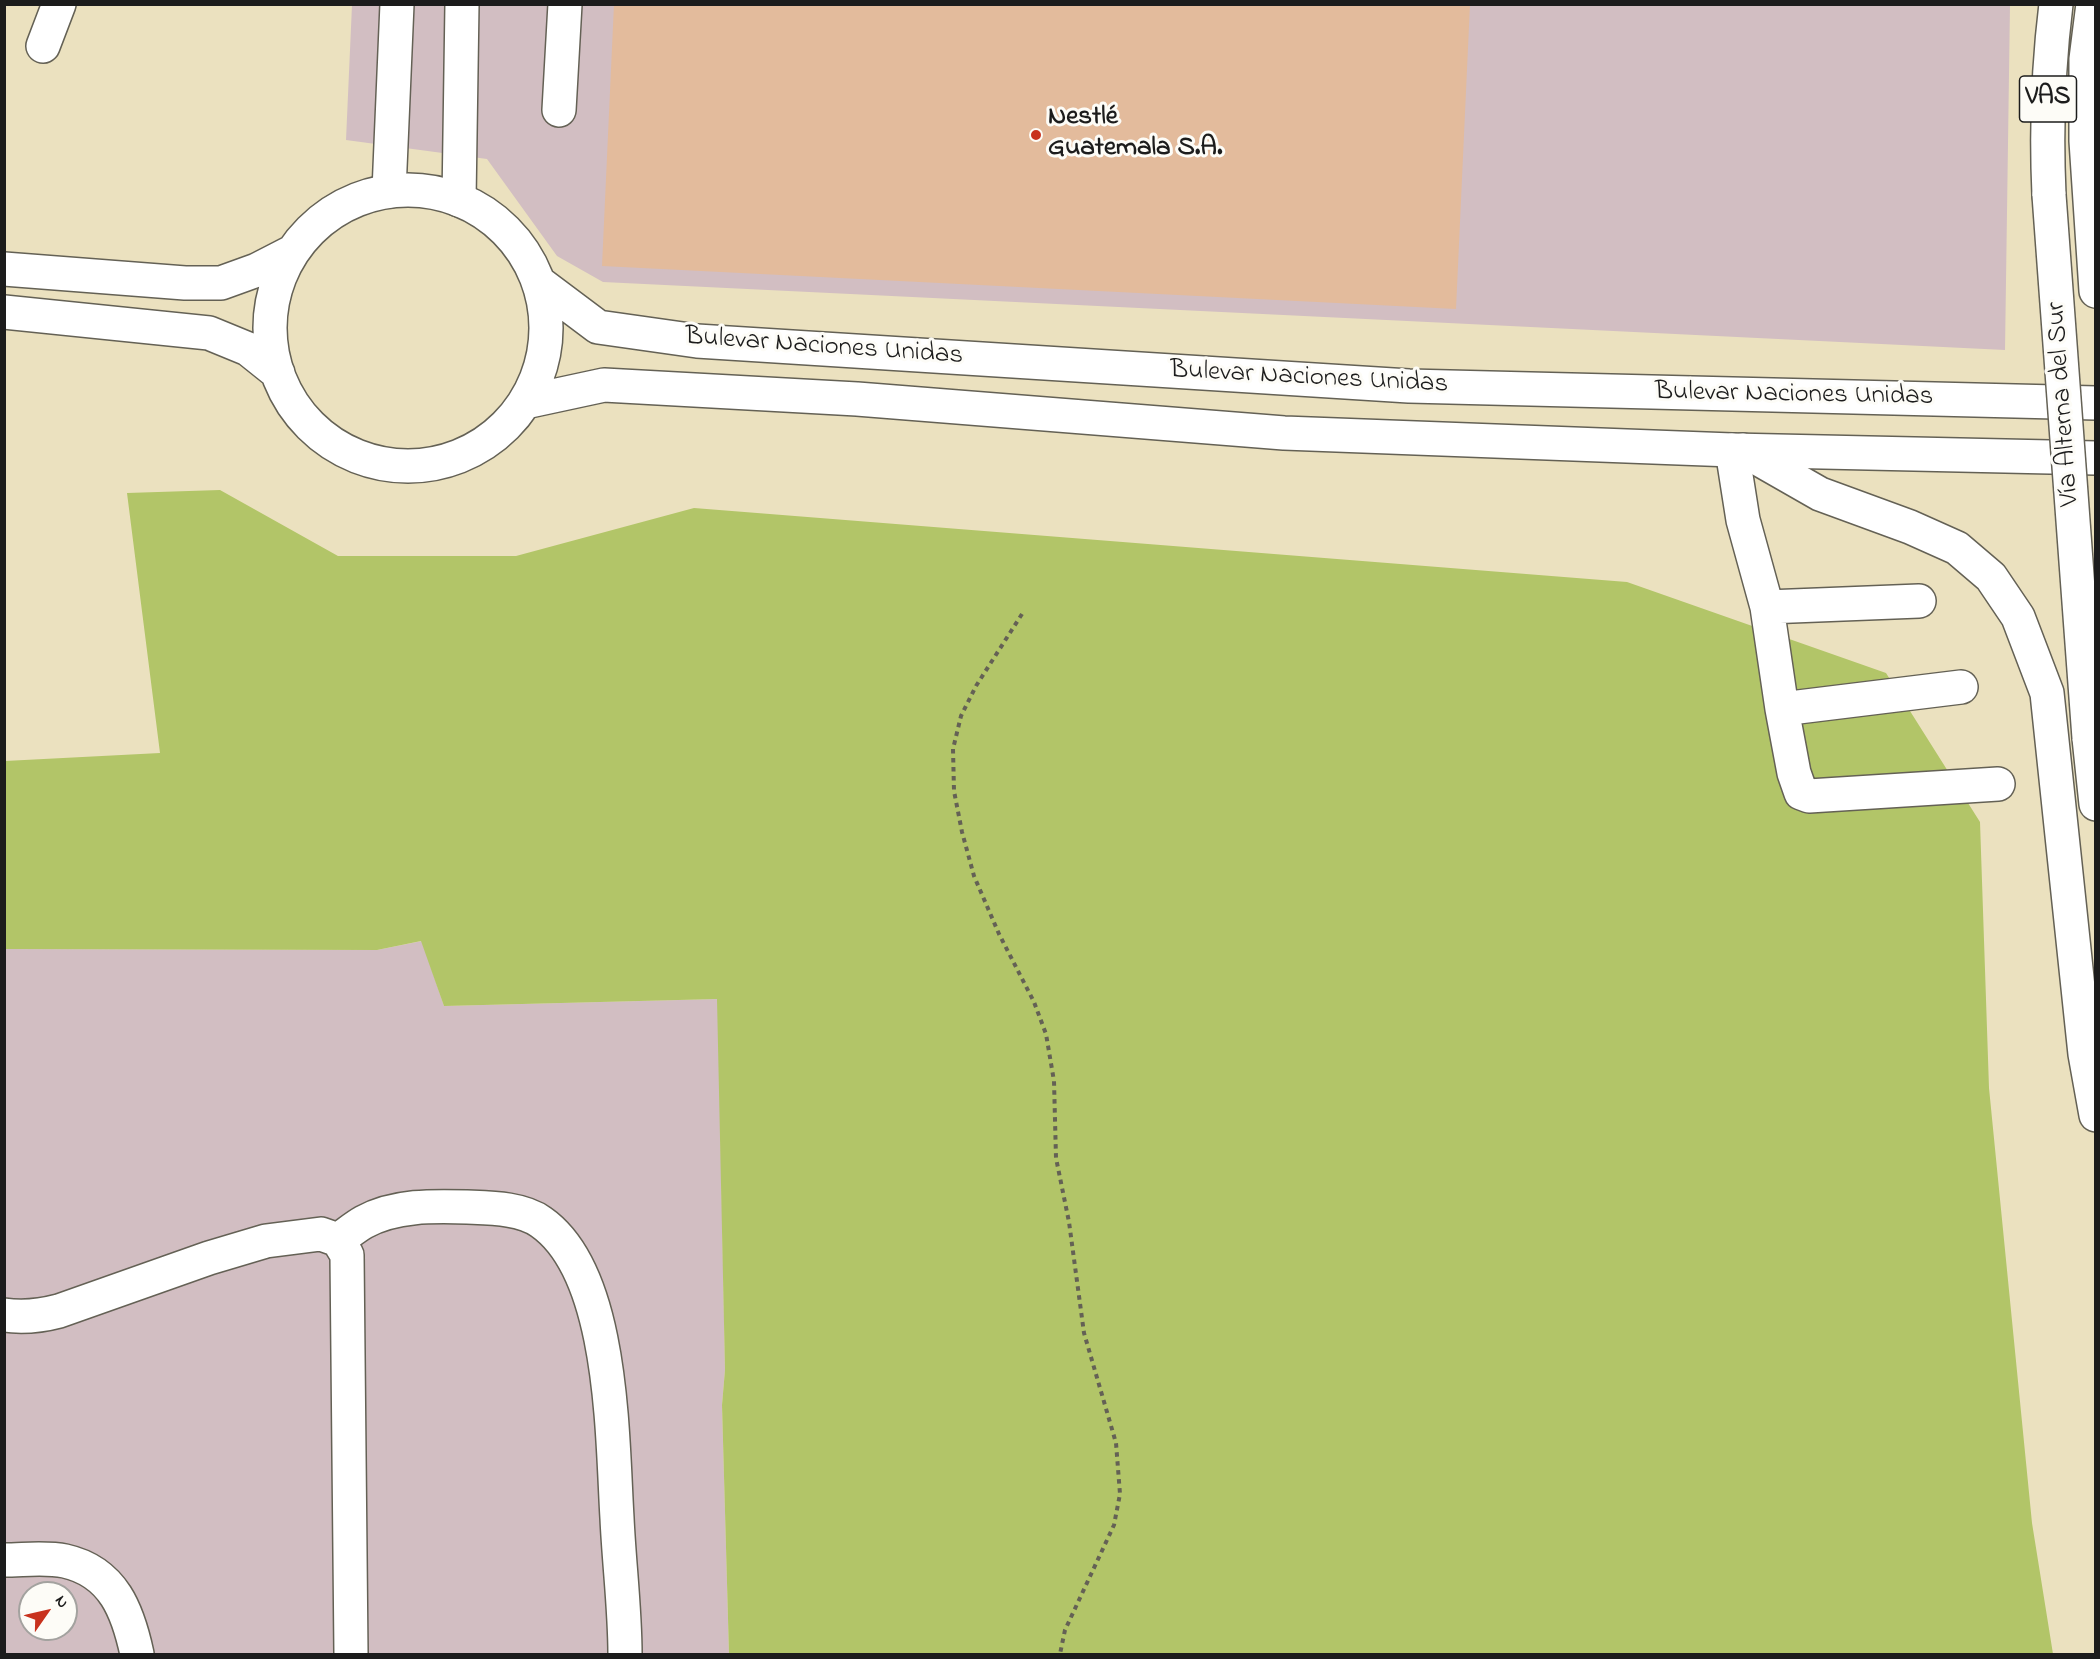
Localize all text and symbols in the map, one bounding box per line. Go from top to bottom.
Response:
road number: VAS [2020,76,2076,122]
place label: Nestlé Guatemala S.A. [1048,103,1222,166]
marker: Nestlé Guatemala S.A. [1029,128,1043,142]
street label: Vía Alterna del Sur [2042,301,2088,507]
street label: Bulevar Naciones Unidas [684,322,964,374]
street label: Bulevar Naciones Unidas [1169,356,1449,402]
street label: Bulevar Naciones Unidas [1654,377,1934,415]
north arrow [18,1581,78,1641]
text: N [48,1591,74,1613]

